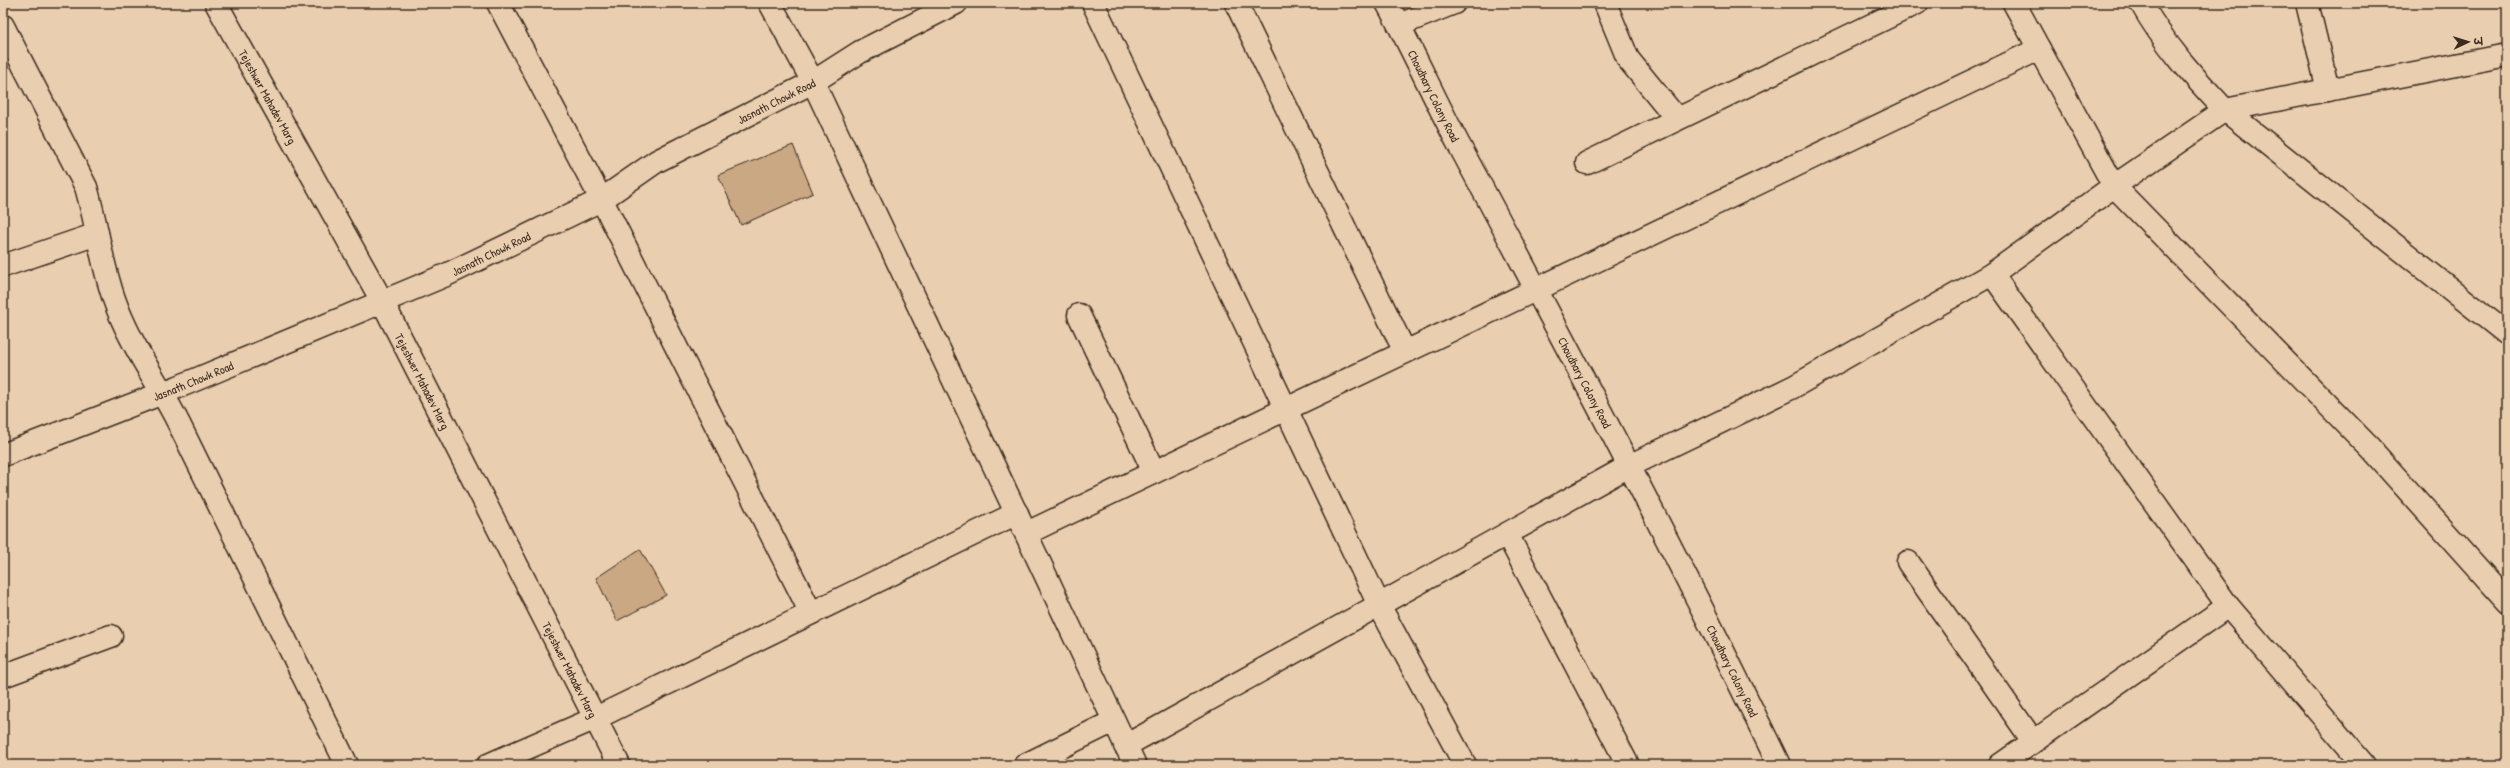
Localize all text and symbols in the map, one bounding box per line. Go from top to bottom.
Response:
north arrow [2448,22,2488,62]
text: उ [2471,36,2485,47]
street label: Tejeshwer Mahadev Marg [235,46,301,147]
street label: Choudhary Colony Road [1404,47,1464,145]
street label: Jasnath Chowk Road [734,74,818,128]
street label: Jasnath Chowk Road [449,227,533,280]
street label: Tejeshwer Mahadev Marg [391,330,455,432]
street label: Choudhary Colony Road [1554,334,1616,431]
street label: Jasnath Chowk Road [150,356,236,405]
street label: Tejeshwer Mahadev Marg [539,619,602,721]
street label: Choudhary Colony Road [1703,622,1763,720]

